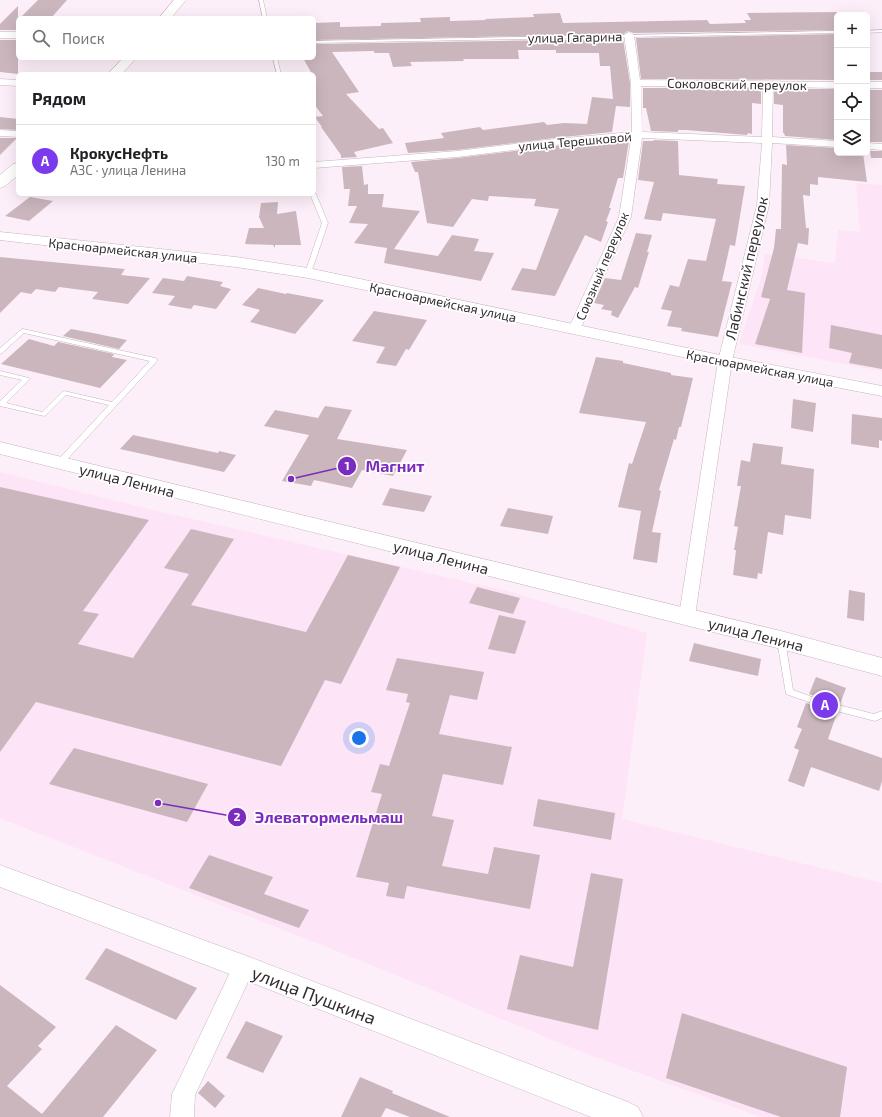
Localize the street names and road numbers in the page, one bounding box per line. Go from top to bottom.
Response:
street label: улица Гагарина [527,28,623,46]
street label: Соколовский переулок [667,75,807,93]
street label: улица Терешковой [518,128,632,154]
street label: Лабинский переулок [721,195,772,342]
street label: Союзный переулок [572,209,632,323]
street label: Красноармейская улица [48,234,198,266]
street label: Красноармейская улица [368,279,518,325]
street label: Красноармейская улица [685,346,835,390]
street label: улица Ленина [77,459,177,502]
street label: улица Ленина [391,536,491,579]
street label: улица Ленина [706,613,806,656]
street label: улица Пушкина [249,961,379,1029]

